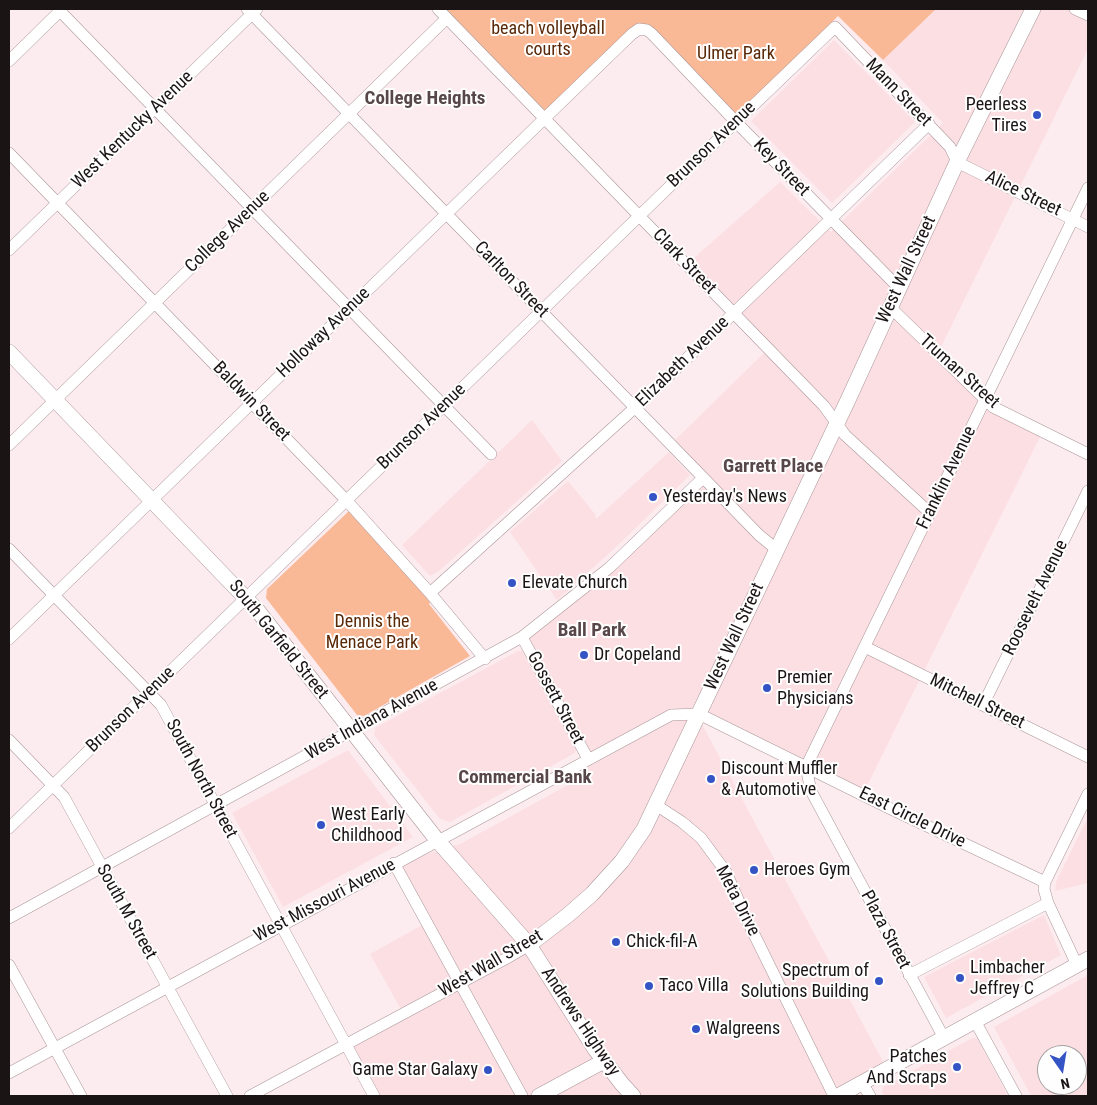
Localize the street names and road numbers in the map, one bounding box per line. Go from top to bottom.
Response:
street label: Mann Street [860,55,936,131]
street label: West Kentucky Avenue [68,67,198,193]
street label: Brunson Avenue [663,97,761,193]
street label: Key Street [748,135,814,201]
street label: Alice Street [982,166,1064,222]
street label: College Avenue [181,186,275,278]
street label: West Wall Street [873,213,941,327]
street label: Clark Street [647,225,721,299]
street label: Carlton Street [469,237,553,323]
street label: Holloway Avenue [273,283,375,383]
street label: Elizabeth Avenue [632,312,734,412]
street label: Truman Street [915,330,1003,414]
street label: Baldwin Street [208,358,294,446]
street label: Brunson Avenue [373,379,471,475]
street label: Franklin Avenue [913,423,981,533]
street label: Roosevelt Avenue [999,537,1073,659]
street label: South Garfield Street [223,576,333,704]
street label: West Wall Street [701,580,769,694]
street label: Gossett Street [522,648,588,748]
street label: Brunson Avenue [82,662,180,758]
street label: Mitchell Street [926,670,1028,734]
street label: West Indiana Avenue [302,675,442,765]
street label: South North Street [161,716,241,842]
street label: East Circle Drive [855,783,969,853]
street label: West Missouri Avenue [251,855,399,947]
street label: South M Street [91,861,161,963]
street label: Meta Drive [710,862,764,940]
street label: Plaza Street [855,887,915,973]
street label: West Wall Street [435,926,547,1002]
street label: Andrews Highway [536,964,624,1080]

